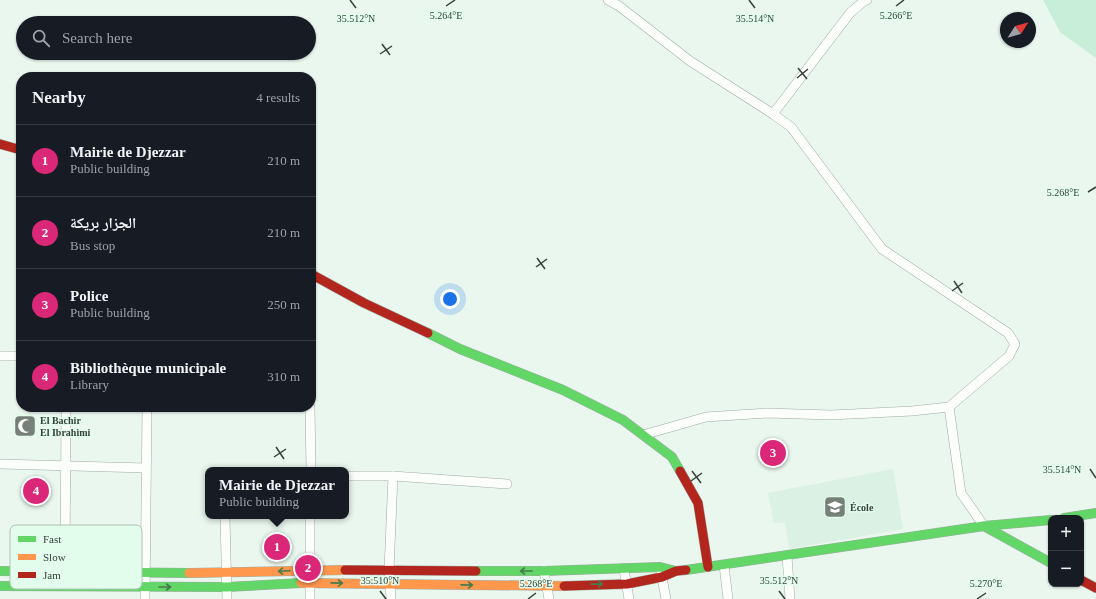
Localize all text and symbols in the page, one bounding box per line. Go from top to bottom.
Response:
text: 5.264°E [430,10,462,21]
text: 5.266°E [880,10,912,21]
north arrow [1000,12,1036,48]
text: 35.512°N [337,13,375,24]
text: 35.514°N [736,13,774,24]
search box [16,16,316,60]
icon: search [30,27,52,49]
text: Search here [62,30,132,46]
text: Nearby [32,88,86,107]
text: 4 results [256,90,300,105]
text: Mairie de Djezzar [70,144,186,160]
text: 1 [42,153,48,168]
text: 210 m [267,153,300,168]
text: Public building [70,161,150,176]
text: 5.268°E [1047,187,1079,198]
text: الجزار بريكة [70,215,136,231]
text: 2 [42,225,48,240]
text: 210 m [267,225,300,240]
text: Bus stop [70,238,115,253]
text: Police [70,288,108,304]
your location [440,289,460,309]
text: 3 [42,297,48,312]
text: 250 m [267,297,300,312]
text: Public building [70,305,150,320]
text: Bibliothèque municipale [70,360,226,376]
text: 4 [42,369,48,384]
text: 310 m [267,369,300,384]
text: Library [70,377,109,392]
mosque icon: El Bachir El Ibrahimi [12,413,38,439]
place label: El Bachir El Ibrahimi [40,415,91,438]
pin: 3 [760,438,786,468]
text: 35.514°N [1043,464,1081,475]
popup [205,467,349,519]
pin: 4 [23,476,49,506]
text: Mairie de Djezzar [219,477,335,493]
text: Public building [219,494,299,509]
school or university icon: École [822,494,848,520]
place label: École [850,502,874,513]
map controls [1048,515,1084,587]
button: + [1048,515,1084,551]
legend [10,525,142,589]
pin: 1 [264,532,290,562]
text: Fast [43,533,61,545]
text: Slow [43,551,66,563]
button: − [1048,551,1084,587]
pin: 2 [295,553,321,583]
one-way arrow [278,567,291,574]
one-way arrow [520,567,533,575]
text: Jam [43,569,61,581]
text: 35.510°N [361,575,399,586]
text: 35.512°N [760,575,798,586]
text: 5.268°E [520,578,552,589]
text: 5.270°E [970,578,1002,589]
one-way arrow [330,579,343,587]
one-way arrow [590,580,603,588]
one-way arrow [460,581,473,589]
one-way arrow [158,583,171,591]

